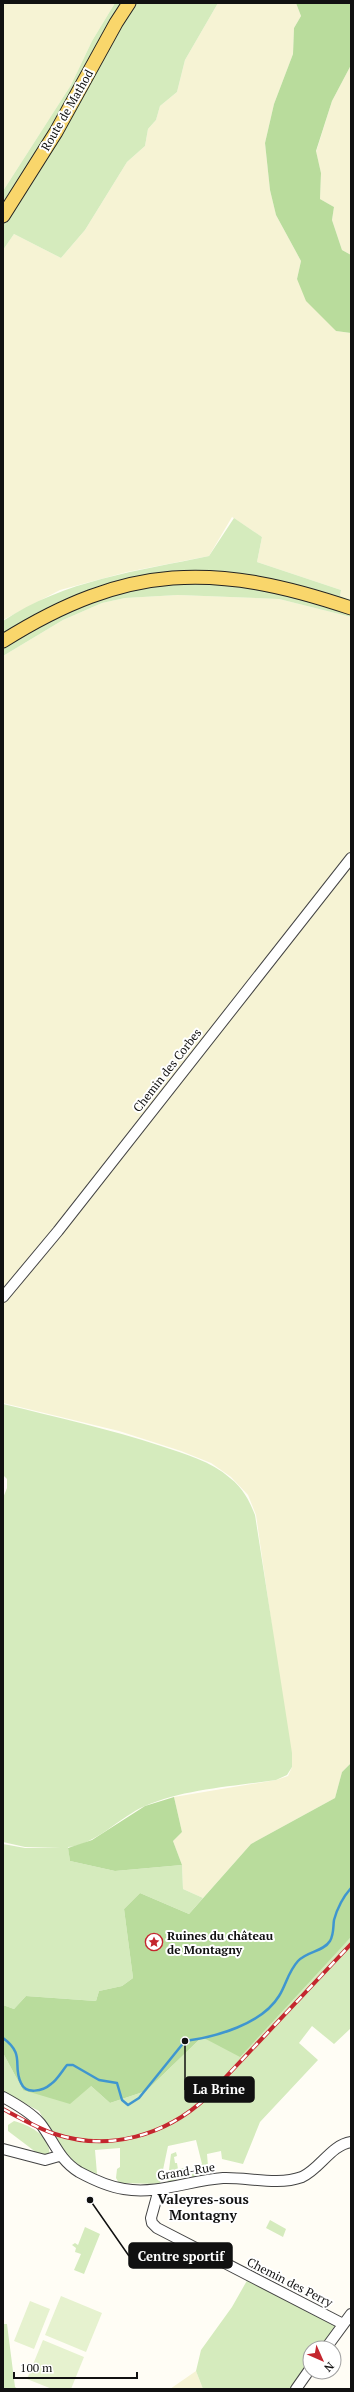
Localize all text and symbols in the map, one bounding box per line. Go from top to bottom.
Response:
street label: Route de Mathod [38,66,96,153]
street label: Chemin des Corbes [130,1025,204,1115]
place label: Ruines du château de Montagny [167,1928,274,1957]
place icon: Ruines du château de Montagny [144,1932,164,1952]
callout: La Brine [185,2077,254,2102]
text: La Brine [193,2080,245,2098]
street label: Grand-Rue [156,2159,216,2183]
district label: Valeyres-sous Montagny [157,2189,249,2224]
callout: Centre sportif [129,2243,232,2268]
text: Centre sportif [138,2247,225,2265]
street label: Chemin des Perry [245,2254,336,2310]
north arrow [302,2340,342,2380]
scale bar [14,2354,137,2380]
text: N [321,2359,337,2375]
text: 100 m [20,2360,53,2375]

